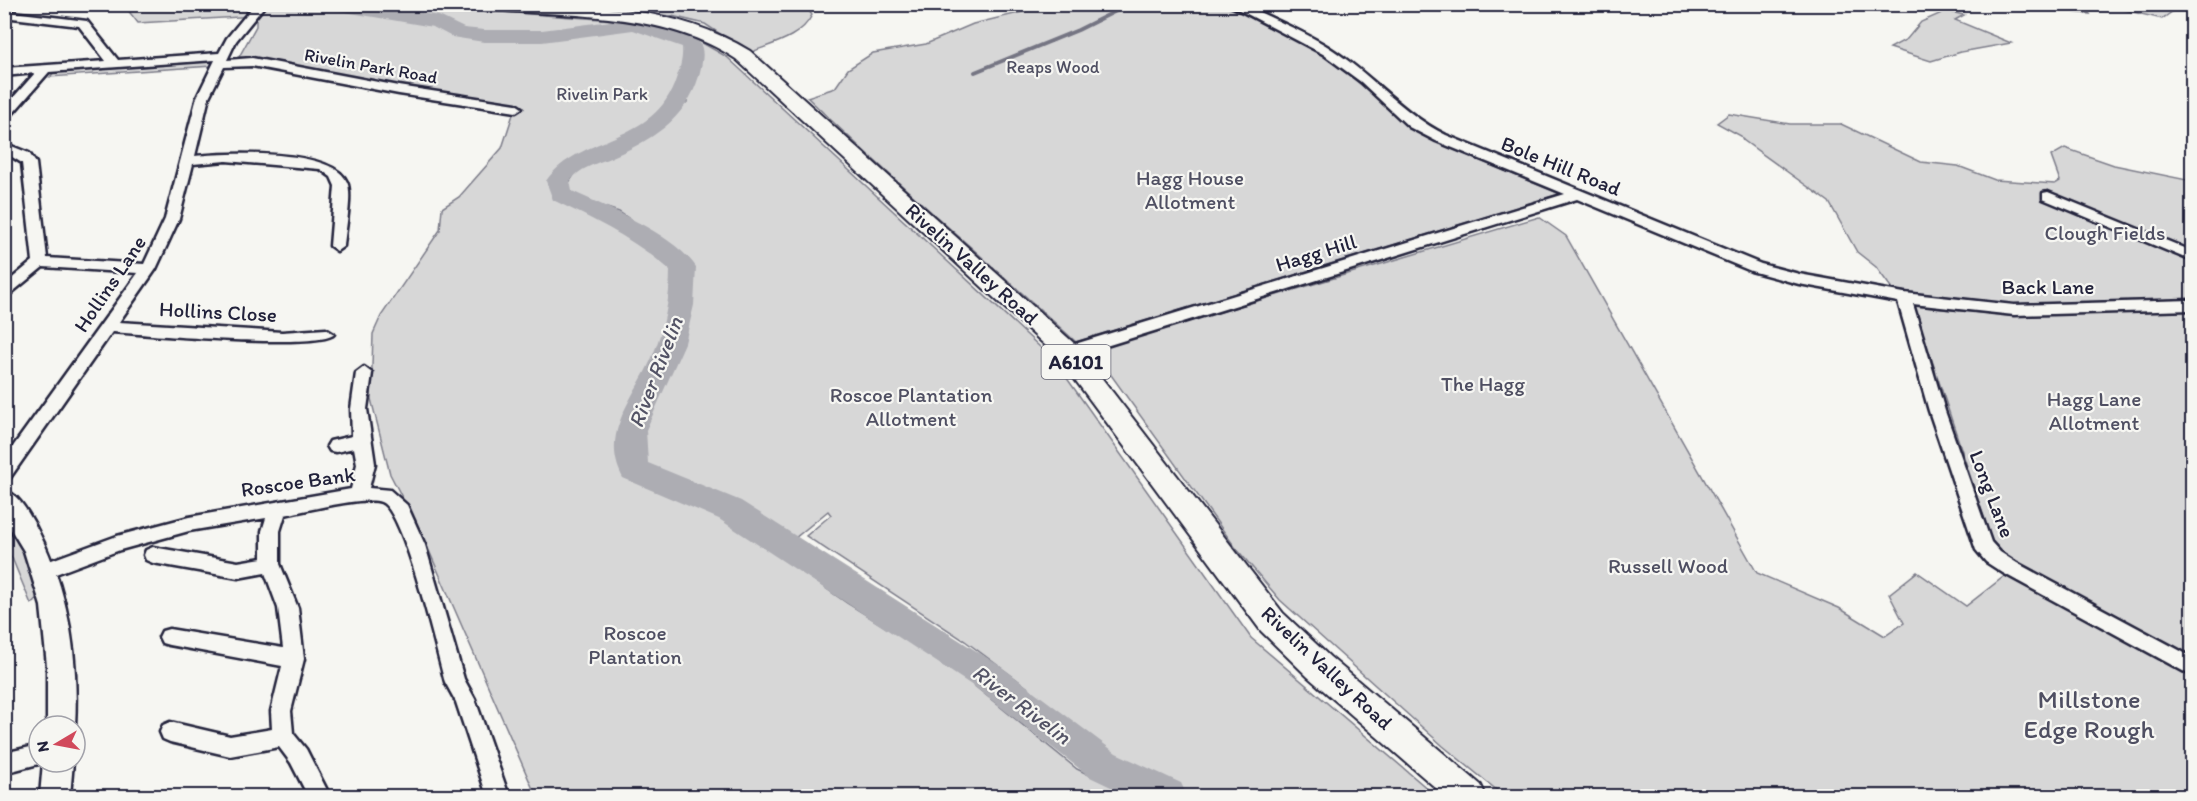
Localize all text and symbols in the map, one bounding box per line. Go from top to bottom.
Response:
street label: Rivelin Park Road [303,43,440,89]
park label: Reaps Wood [1006,56,1100,78]
park label: Rivelin Park [556,83,648,105]
street label: Bole Hill Road [1498,130,1625,201]
park label: Hagg House Allotment [1136,165,1244,214]
street label: Rivelin Valley Road [901,197,1044,330]
park label: Clough Fields [2045,220,2165,245]
street label: Hagg Hill [1272,228,1359,277]
street label: Hollins Lane [68,231,151,337]
street label: Back Lane [2002,274,2094,299]
street label: Hollins Close [158,296,278,327]
water label: River Rivelin [622,313,689,431]
road number: A6101 [1042,345,1110,379]
park label: The Hagg [1441,371,1525,396]
park label: Roscoe Plantation Allotment [830,382,992,431]
park label: Hagg Lane Allotment [2047,386,2141,435]
street label: Long Lane [1964,447,2021,541]
street label: Roscoe Bank [239,461,357,502]
park label: Russell Wood [1608,553,1728,578]
street label: Rivelin Valley Road [1256,600,1399,735]
park label: Roscoe Plantation [588,620,682,669]
water label: River Rivelin [967,659,1076,750]
park label: Millstone Edge Rough [2024,683,2154,745]
north arrow [27,714,87,774]
text: N [32,740,53,753]

